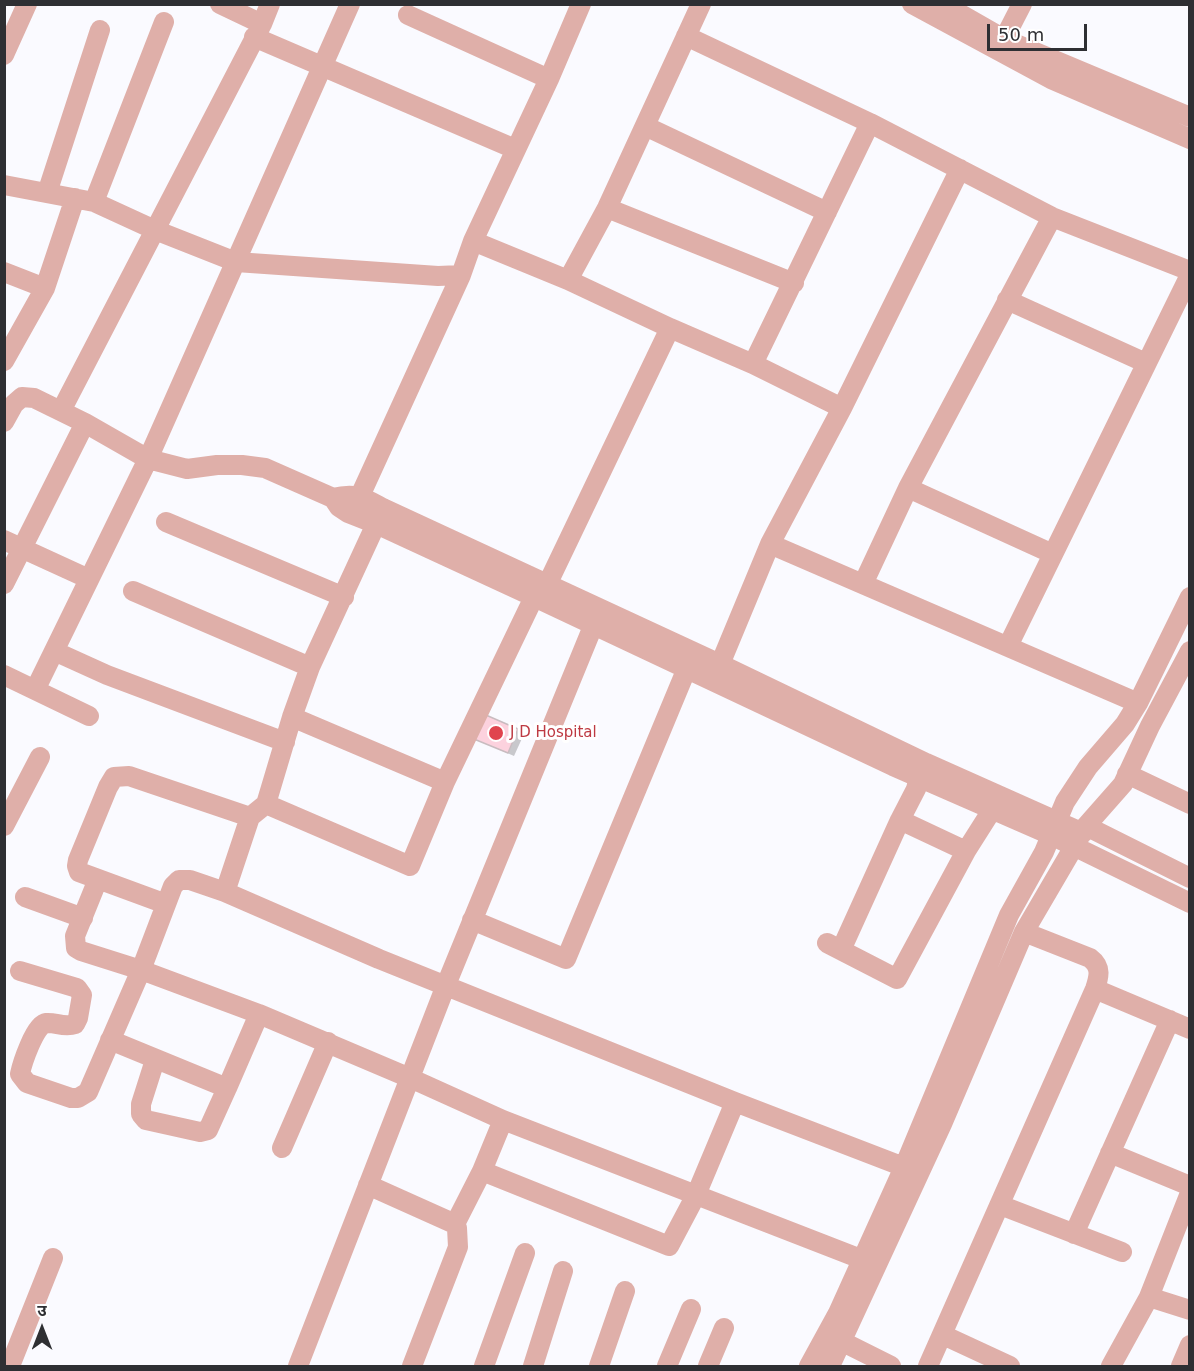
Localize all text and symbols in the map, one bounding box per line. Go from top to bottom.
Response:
scale bar [990,12,1090,50]
text: 50 m [998,24,1044,45]
marker: J D Hospital [487,724,505,742]
place label: J D Hospital [510,724,597,742]
north arrow [12,1299,72,1359]
text: उ [37,1301,47,1320]

